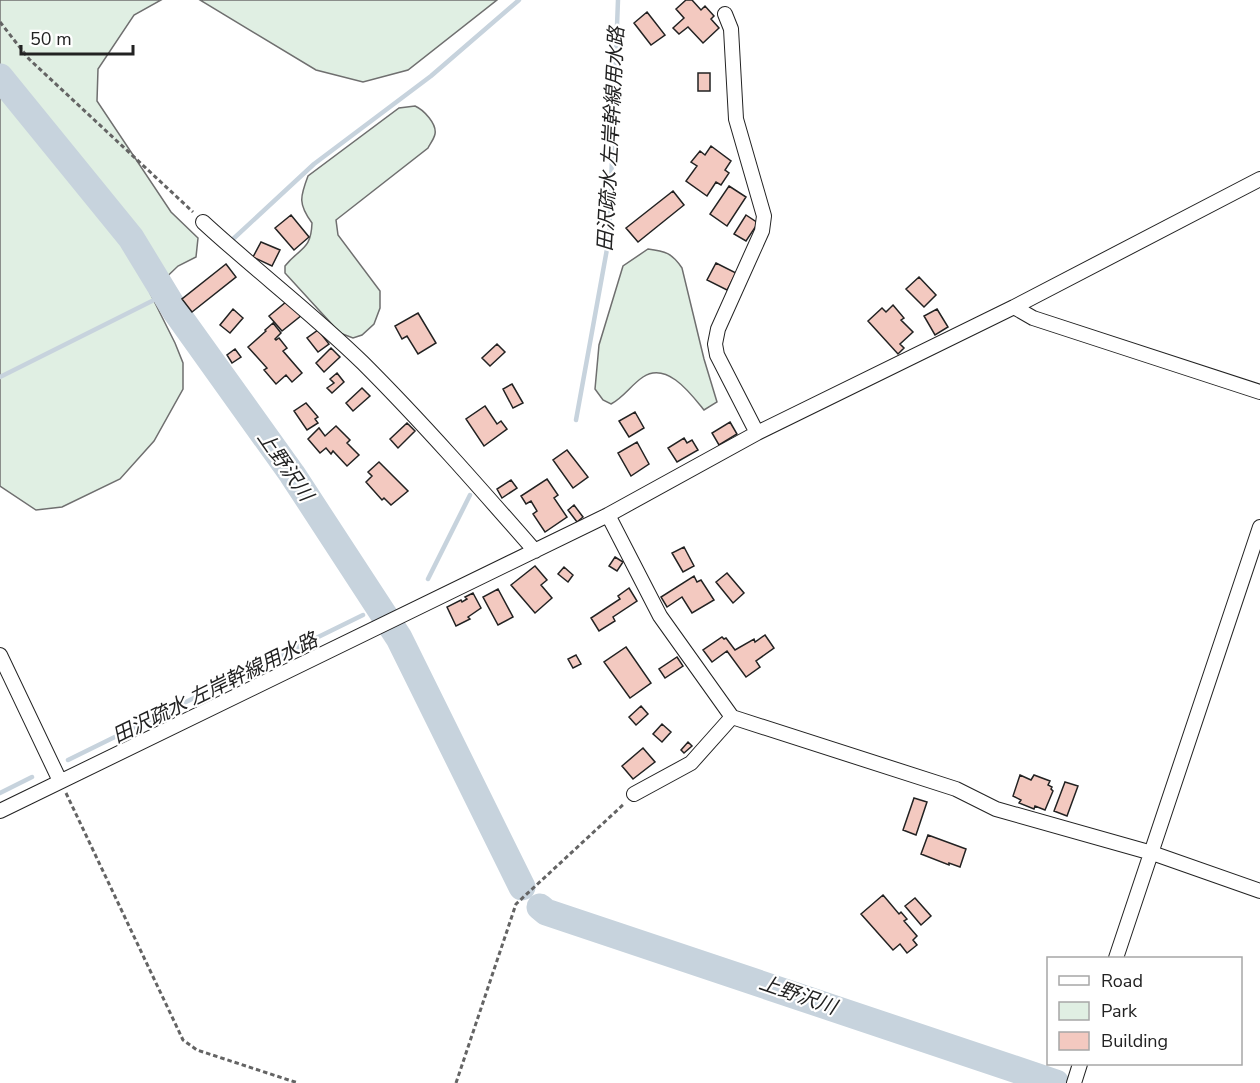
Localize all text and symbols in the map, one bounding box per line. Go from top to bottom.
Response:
scale bar [21,18,134,56]
water label: 田沢疏水 左岸幹線用水路 [592,24,630,252]
text: 50 m [30,27,72,51]
water label: 上野沢川 [251,425,320,508]
water label: 田沢疏水 左岸幹線用水路 [108,626,324,749]
legend [1047,957,1242,1065]
water label: 上野沢川 [756,969,842,1021]
text: Road [1101,969,1143,993]
text: Park [1101,999,1138,1023]
text: Building [1101,1029,1168,1053]

